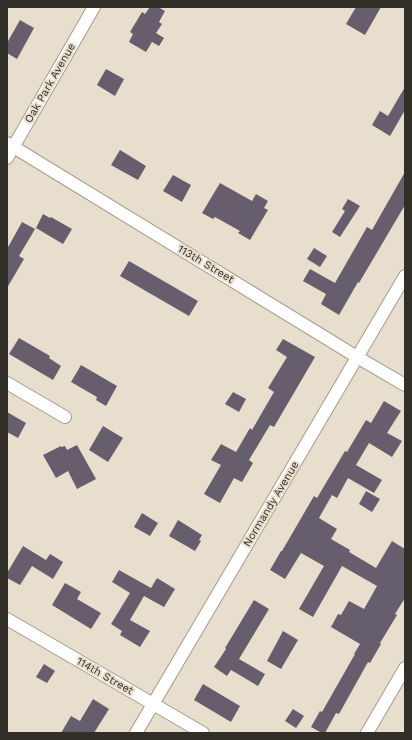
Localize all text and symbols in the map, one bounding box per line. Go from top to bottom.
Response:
street label: Oak Park Avenue [22,41,78,125]
street label: 113th Street [176,242,237,286]
street label: Normandy Avenue [240,459,302,549]
street label: 114th Street [74,654,136,698]

